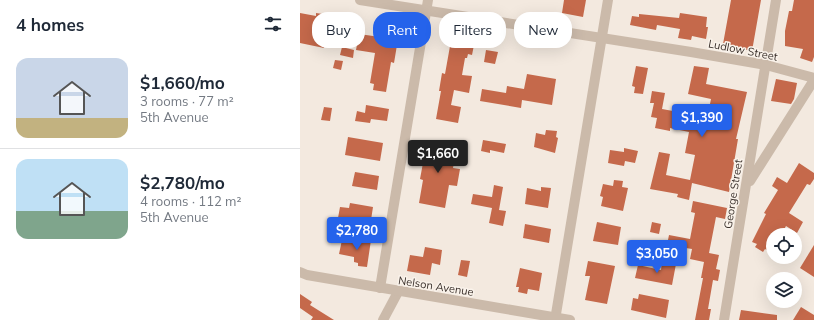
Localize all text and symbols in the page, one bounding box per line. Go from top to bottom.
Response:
chip: Buy [312,12,365,48]
chip: Rent [373,12,431,48]
chip: Filters [439,12,506,48]
chip: New [514,12,572,48]
icon: filters [262,13,284,35]
text: 4 homes [16,14,84,35]
street label: Ludlow Street [707,36,779,64]
text: $1,660/mo [140,72,225,93]
icon: home [48,74,96,122]
text: 3 rooms · 77 m² [140,93,234,109]
pin: $1,390 [669,104,735,138]
text: 5th Avenue [140,109,209,125]
text: $1,390 [681,109,723,125]
pin: $1,660 [405,140,471,174]
text: $1,660 [417,145,459,161]
street label: George Street [721,158,745,230]
text: $2,780/mo [140,172,225,193]
icon: home [48,175,96,223]
text: 4 rooms · 112 m² [140,193,241,209]
text: 5th Avenue [140,209,209,225]
pin: $2,780 [324,217,390,251]
text: $2,780 [336,222,378,238]
map controls [766,228,802,308]
button: locate [766,228,802,264]
pin: $3,050 [624,240,690,274]
text: $3,050 [636,245,678,261]
button: layers [766,272,802,308]
street label: Nelson Avenue [397,273,475,299]

